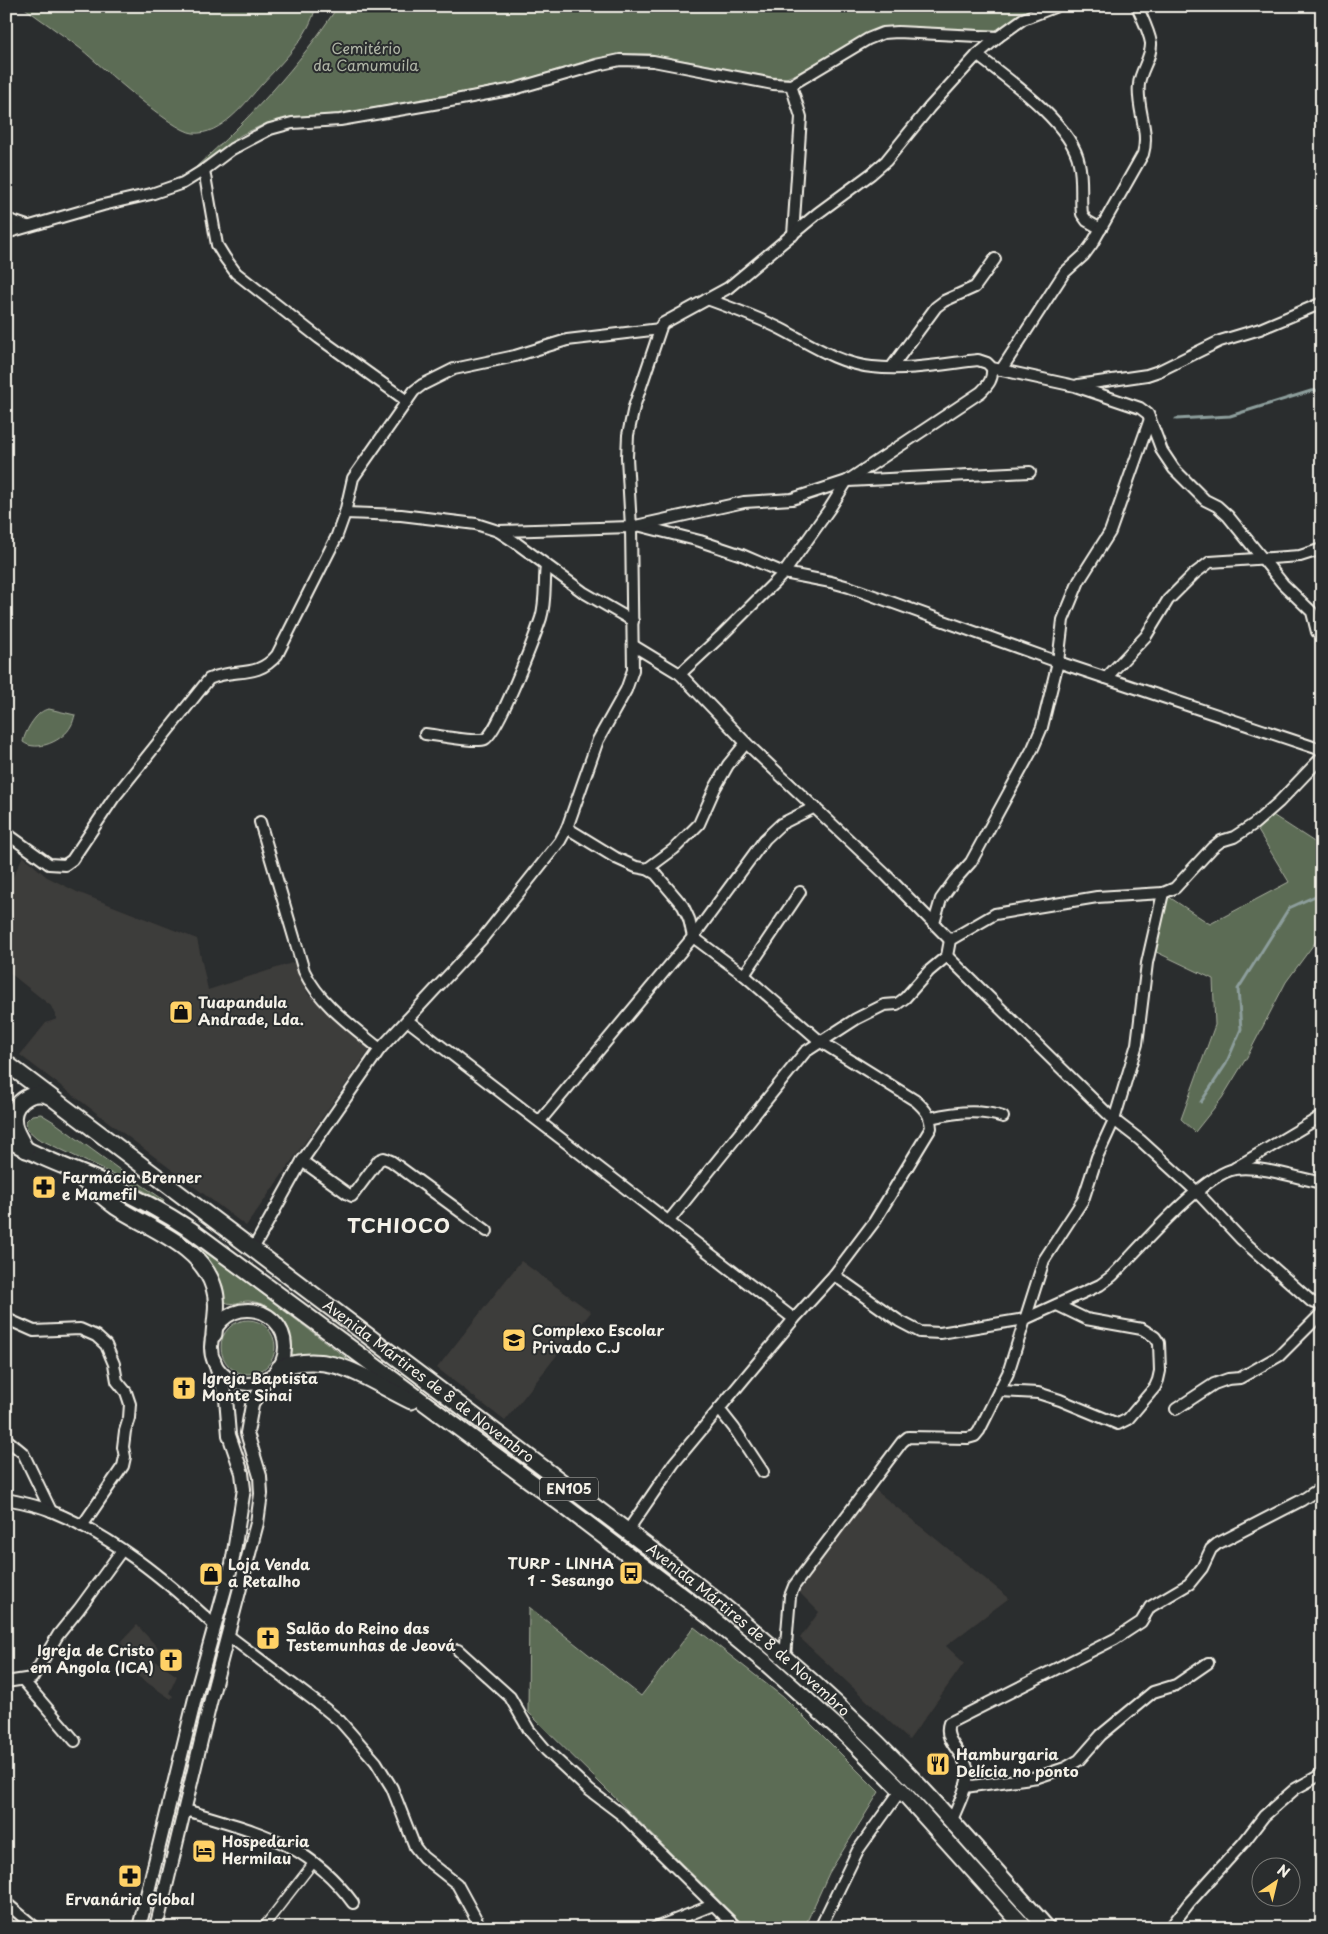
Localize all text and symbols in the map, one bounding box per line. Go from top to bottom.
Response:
park label: Cemitério da Camumuila [313,36,419,76]
place label: Tuapandula Andrade, Lda. [198,990,304,1030]
shop icon: Tuapandula Andrade, Lda. [168,999,194,1025]
place label: Farmácia Brenner e Mamefil [62,1165,202,1205]
pharmacy icon: Farmácia Brenner e Mamefil [31,1174,57,1200]
district label: TCHIOCO [347,1210,451,1240]
street label: Avenida Mártires de 8 de Novembro [319,1293,540,1468]
place label: Complexo Escolar Privado C.J [532,1318,664,1358]
school or university icon: Complexo Escolar Privado C.J [501,1327,527,1353]
place label: Igreja Baptista Monte Sinai [202,1366,318,1406]
church icon: Igreja Baptista Monte Sinai [171,1375,197,1401]
road number: EN105 [540,1478,598,1500]
street label: Avenida Mártires de 8 de Novembro [642,1537,856,1721]
place label: TURP - LINHA 1 - Sesango [508,1551,614,1591]
place label: Loja Venda a Retalho [228,1552,311,1592]
bus stop icon: TURP - LINHA 1 - Sesango [618,1560,644,1586]
shop icon: Loja Venda a Retalho [198,1561,224,1587]
place label: Salão do Reino das Testemunhas de Jeová [286,1616,456,1656]
church icon: Salão do Reino das Testemunhas de Jeová [255,1625,281,1651]
place label: Igreja de Cristo em Angola (ICA) [30,1638,154,1678]
church icon: Igreja de Cristo em Angola (ICA) [158,1647,184,1673]
place label: Hamburgaria Delícia no ponto [956,1742,1079,1782]
restaurant icon: Hamburgaria Delícia no ponto [925,1751,951,1777]
place label: Hospedaria Hermilau [222,1829,310,1869]
hotel icon: Hospedaria Hermilau [191,1838,217,1864]
north arrow [1250,1856,1300,1906]
text: N [1273,1859,1294,1883]
pharmacy icon: Ervanária Global [117,1863,143,1889]
place label: Ervanária Global [65,1887,195,1910]

